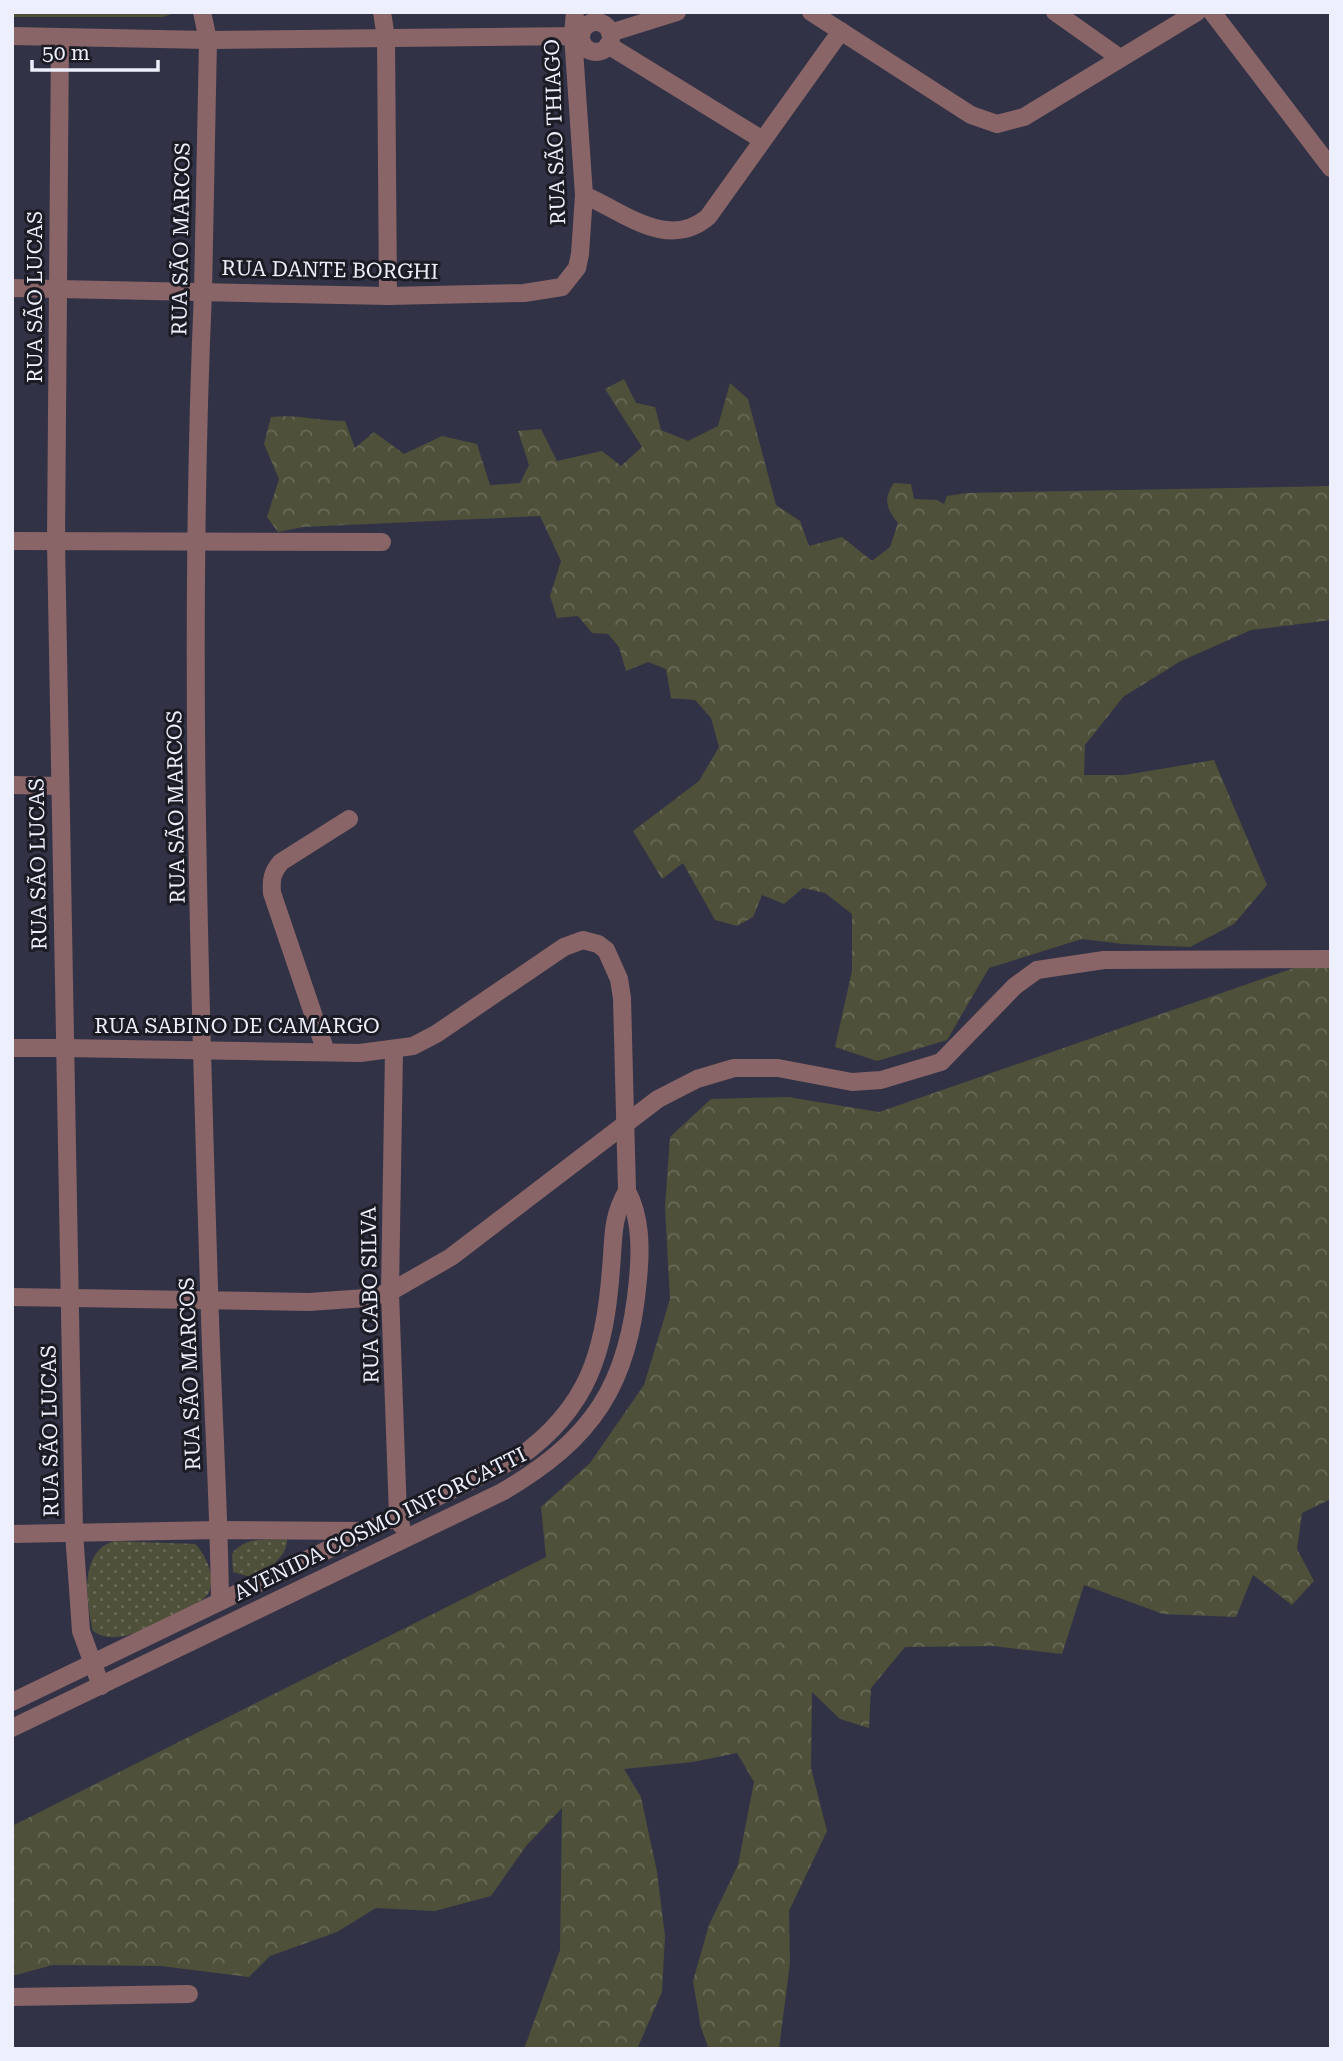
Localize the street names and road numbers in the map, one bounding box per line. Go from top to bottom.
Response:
street label: RUA SÃO THIAGO [539,39,570,225]
street label: RUA SÃO MARCOS [166,142,195,336]
street label: RUA SÃO LUCAS [22,211,47,383]
street label: RUA DANTE BORGHI [221,256,439,284]
street label: RUA SÃO MARCOS [161,710,190,904]
street label: RUA SÃO LUCAS [23,778,52,950]
street label: RUA SABINO DE CAMARGO [94,1014,380,1038]
street label: RUA CABO SILVA [356,1206,384,1384]
street label: RUA SÃO MARCOS [174,1277,205,1471]
street label: RUA SÃO LUCAS [35,1345,64,1517]
street label: AVENIDA COSMO INFORCATTI [230,1443,530,1605]

